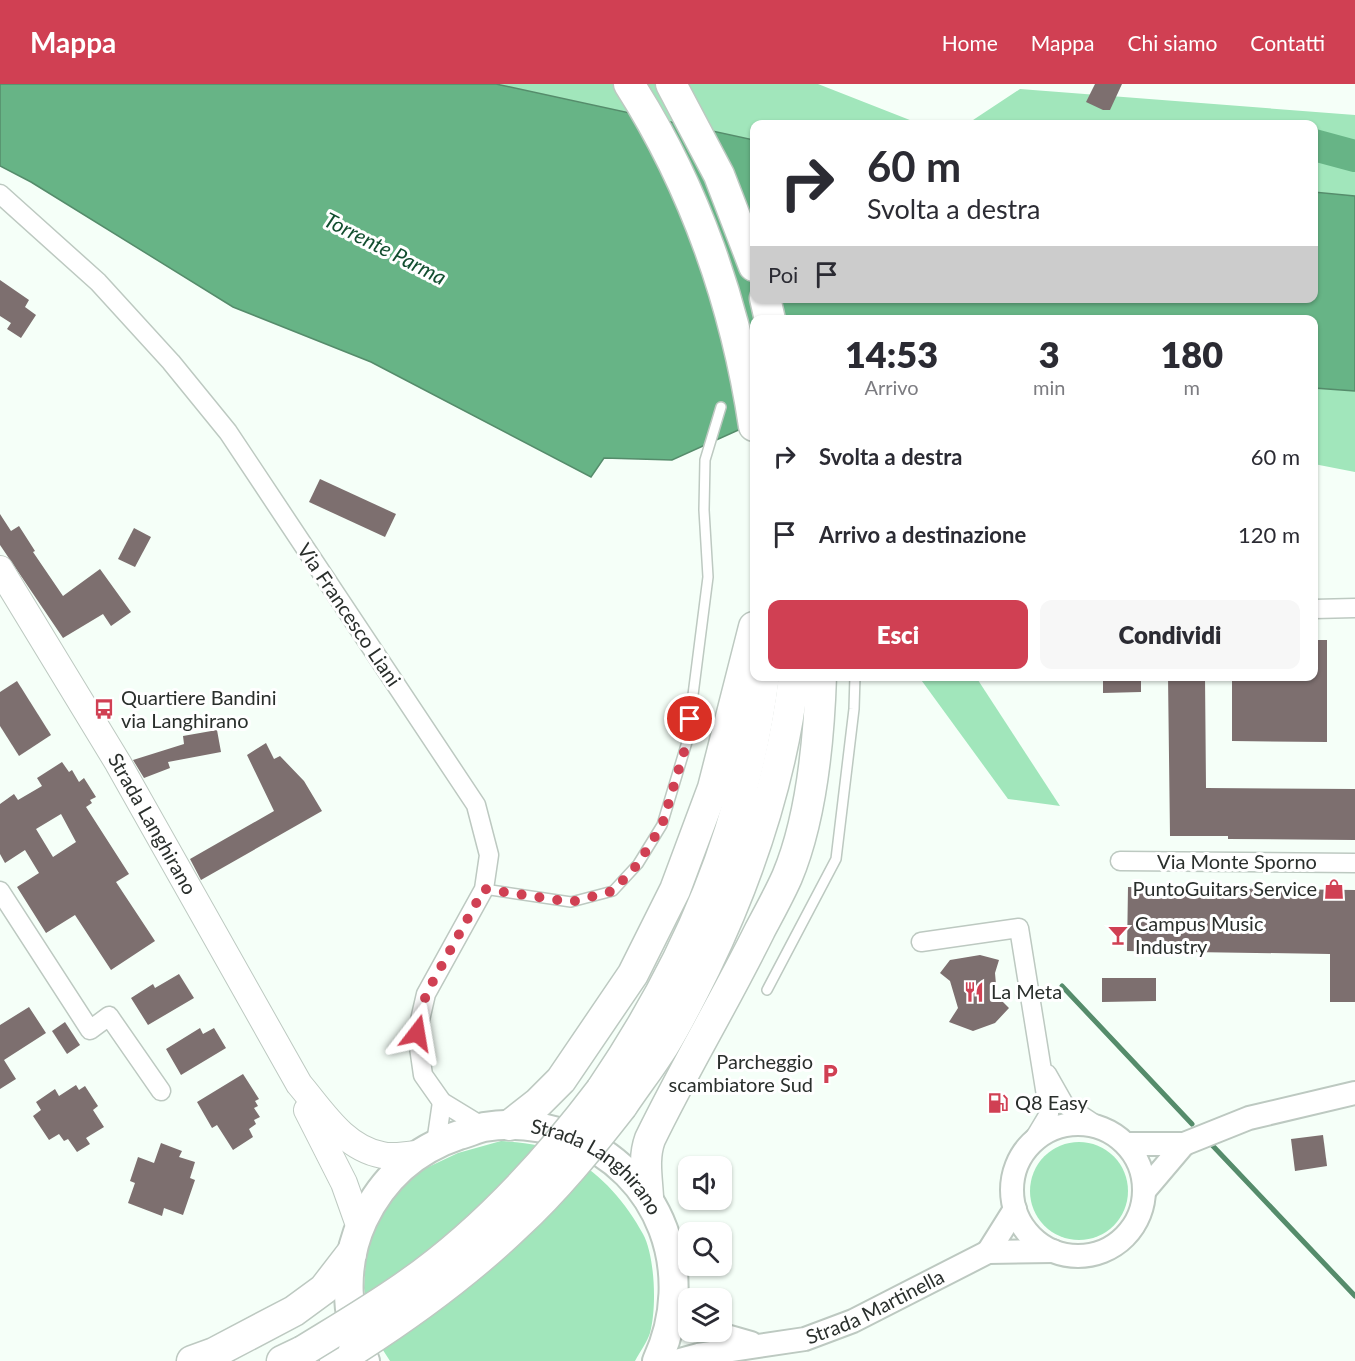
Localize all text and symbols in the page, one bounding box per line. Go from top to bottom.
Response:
text: Mappa [30,25,116,59]
text: Home [942,30,998,55]
text: Mappa [1031,30,1094,55]
text: Chi siamo [1127,30,1217,55]
text: Contatti [1250,30,1325,55]
text: 60 m [867,141,961,191]
icon: right [768,144,846,222]
text: Svolta a destra [867,192,1040,225]
water label: Torrente Parma [321,206,451,289]
icon: arrive [810,258,843,291]
text: Poi [768,261,798,288]
text: 14:53 [845,332,938,376]
text: 3 [1039,332,1060,376]
text: 180 [1160,332,1223,376]
text: Arrivo [864,375,919,399]
text: min [1033,375,1065,399]
text: m [1183,375,1200,399]
icon: right [768,440,801,473]
text: Svolta a destra [819,443,962,470]
text: 60 m [1251,443,1300,470]
icon: arrive [768,518,801,551]
text: Arrivo a destinazione [819,521,1026,548]
text: 120 m [1238,521,1300,548]
street label: Via Francesco Liani [293,538,407,691]
button: Esci [768,600,1028,669]
button: Condividi [1040,600,1300,669]
place label: Quartiere Bandini via Langhirano [121,685,277,732]
pin [664,693,715,744]
bus stop icon: Quartiere Bandini via Langhirano [92,697,116,721]
icon: arrive [673,702,706,735]
street label: Strada Langhirano [104,748,203,898]
street label: Via Monte Sporno [1157,849,1317,873]
place label: PuntoGuitars Service [1132,876,1317,900]
shop icon: PuntoGuitars Service [1322,877,1346,901]
place label: Campus Music Industry [1135,911,1264,958]
bar icon: Campus Music Industry [1106,923,1130,947]
place label: La Meta [991,979,1062,1003]
restaurant icon: La Meta [962,980,986,1004]
position arrow [385,1001,449,1065]
place label: Parcheggio scambiatore Sud [669,1049,813,1096]
parking icon: Parcheggio scambiatore Sud [818,1062,842,1086]
place label: Q8 Easy [1015,1090,1089,1114]
fuel station icon: Q8 Easy [986,1091,1010,1115]
street label: Strada Langhirano [529,1113,668,1219]
map controls [678,1156,732,1342]
button: sound [678,1156,732,1210]
button: search [678,1222,732,1276]
street label: Strada Martinella [802,1264,948,1349]
button: layers [678,1288,732,1342]

